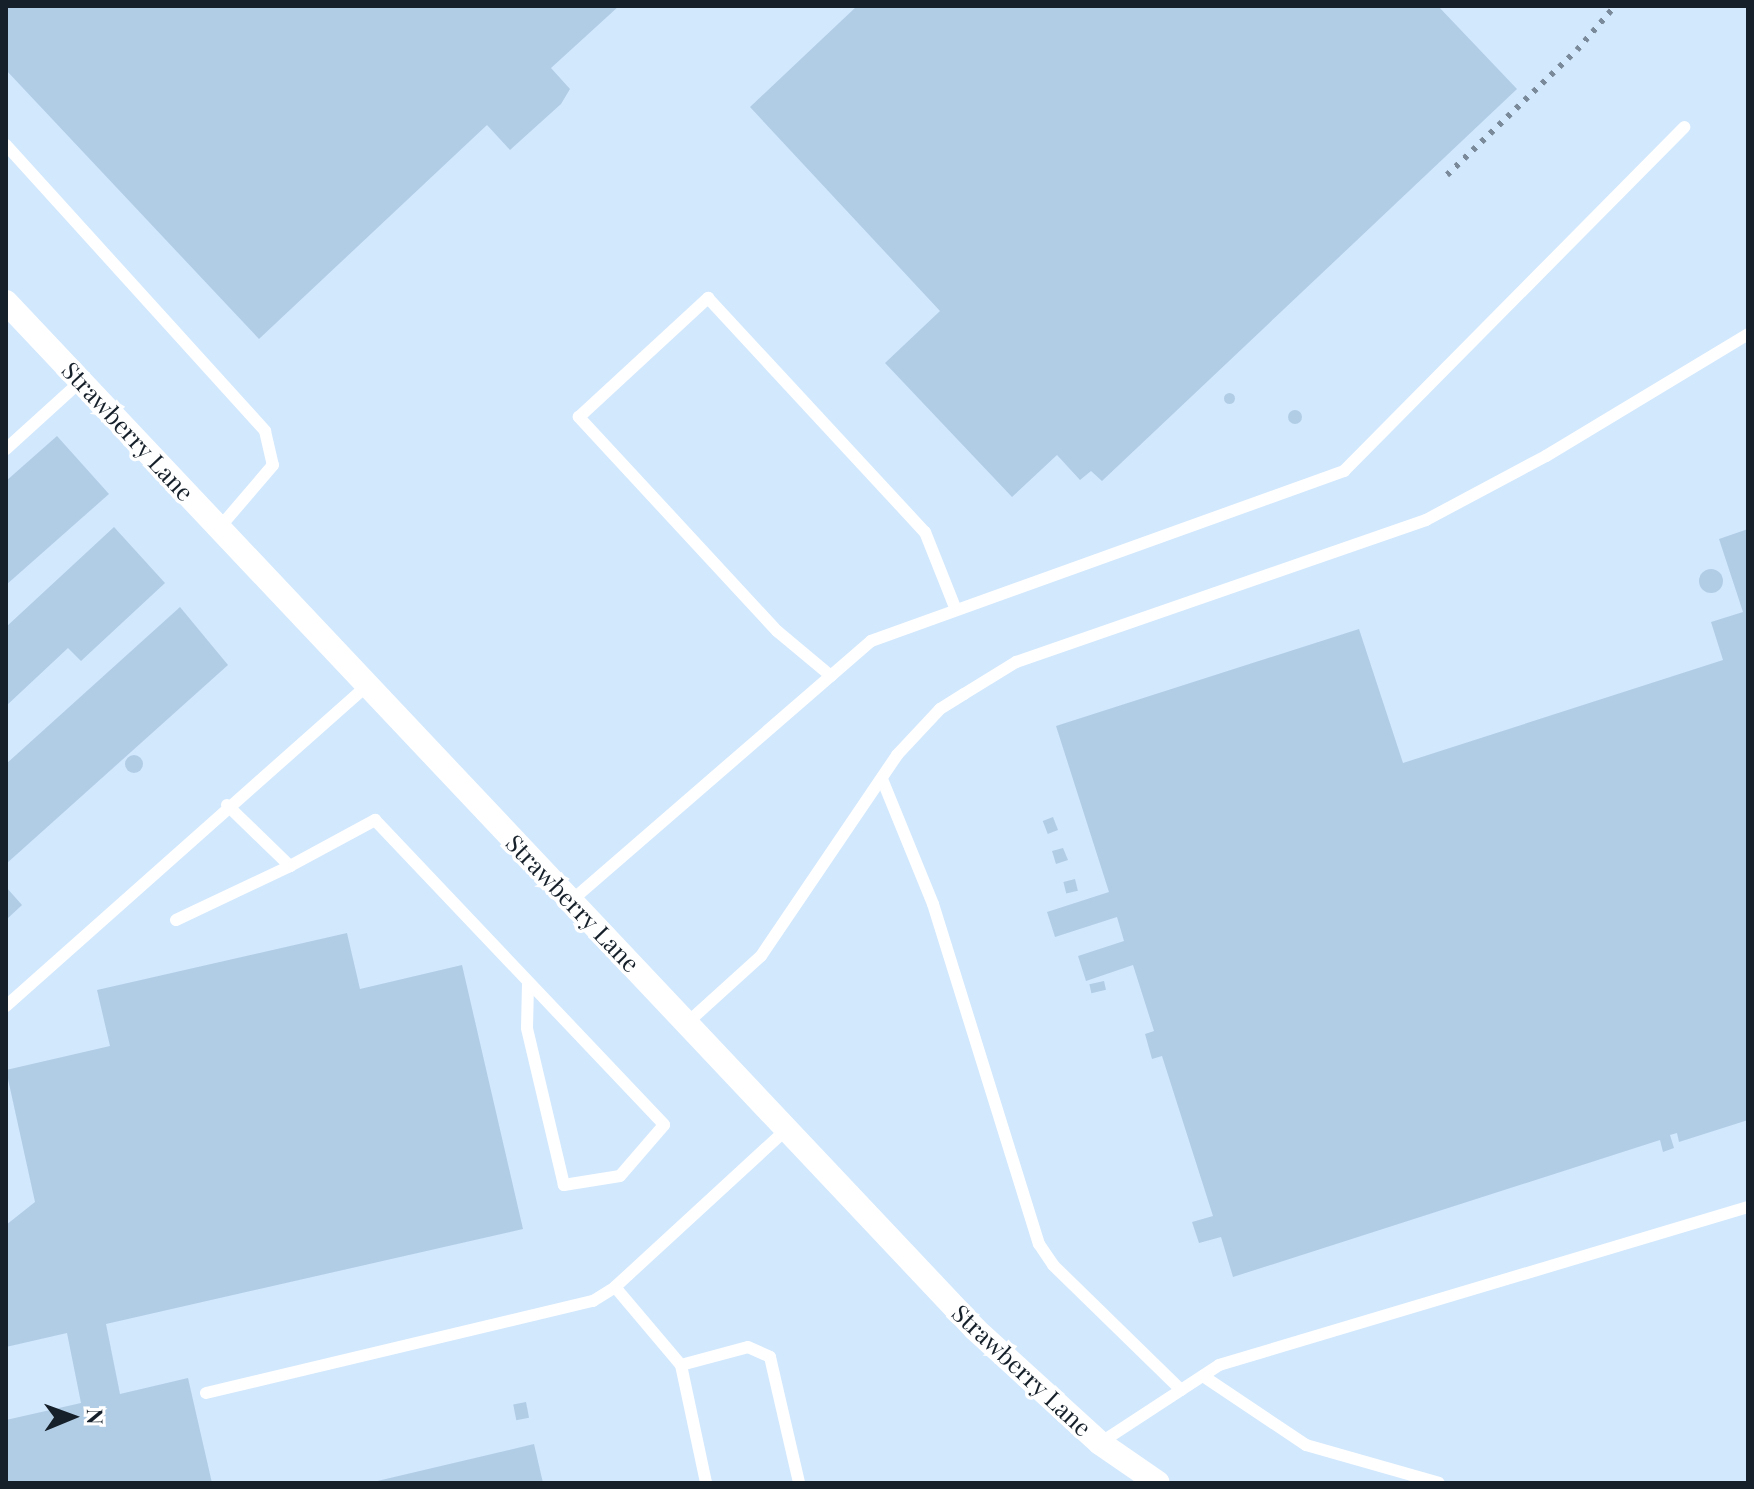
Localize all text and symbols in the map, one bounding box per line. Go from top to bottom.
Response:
street label: Strawberry Lane [56,355,200,507]
street label: Strawberry Lane [500,828,646,978]
street label: Strawberry Lane [946,1298,1098,1442]
north arrow [32,1377,112,1457]
text: N [81,1408,111,1425]

